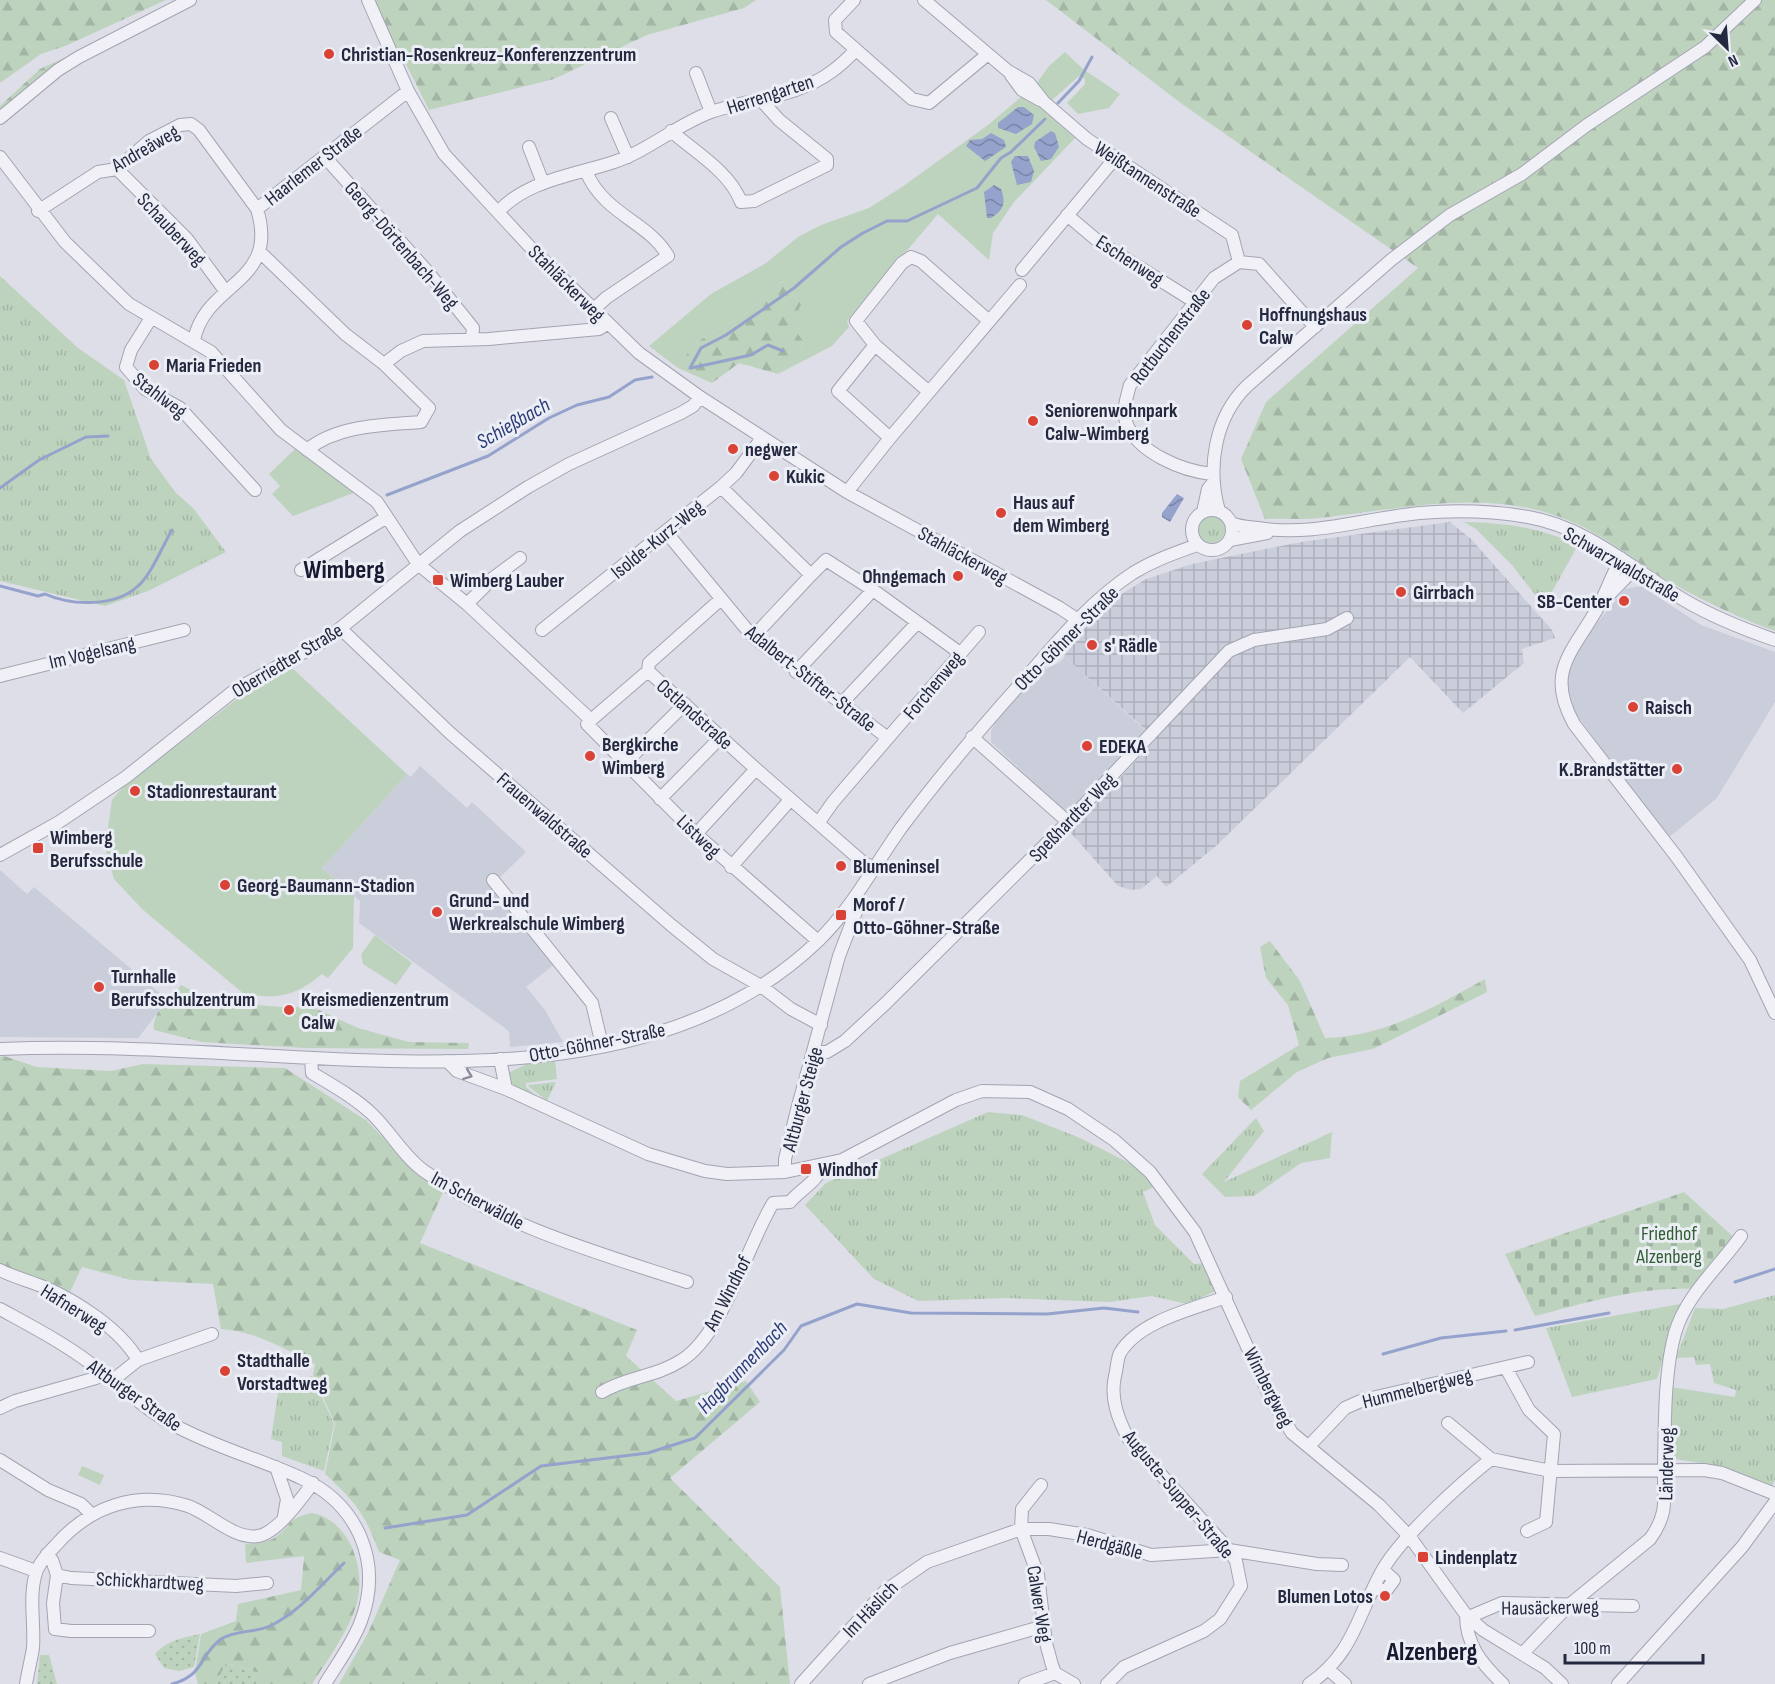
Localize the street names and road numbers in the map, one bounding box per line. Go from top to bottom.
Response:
street label: Herrengarten [724,70,817,120]
street label: Andreäweg [107,120,184,178]
street label: Haarlemer Straße [260,120,367,211]
street label: Weißtannenstraße [1089,136,1206,223]
street label: Georg-Dörtenbach-Weg [339,177,463,315]
street label: Schauberweg [132,188,211,271]
street label: Eschenweg [1091,230,1168,292]
street label: Stahläckerweg [523,240,610,327]
street label: Rotbuchenstraße [1126,283,1216,390]
street label: Stahlweg [128,368,191,424]
street label: Isolde-Kurz-Weg [606,495,709,585]
street label: Stahläckerweg [913,521,1012,590]
street label: Schwarzwaldstraße [1559,522,1684,608]
street label: Otto-Göhner-Straße [1009,581,1124,696]
street label: Oberriedter Straße [228,618,347,703]
street label: Adalbert-Stifter-Straße [740,620,880,737]
street label: Im Vogelsang [47,631,138,675]
street label: Forchenweg [898,647,969,725]
street label: Ostlandstraße [651,674,737,755]
street label: Frauenwaldstraße [491,768,597,864]
street label: Speßhardter Weg [1024,768,1121,867]
street label: Listweg [671,810,725,863]
street label: Otto-Göhner-Straße [527,1018,667,1068]
street label: Altburger Steige [777,1044,828,1155]
street label: Im Scherwäldle [427,1166,528,1235]
street label: Am Windhof [698,1252,757,1336]
street label: Hafnerweg [36,1279,111,1338]
street label: Wimbergweg [1238,1344,1298,1431]
street label: Altburger Straße [82,1354,186,1437]
street label: Hummelbergweg [1360,1364,1475,1414]
street label: Auguste-Supper-Straße [1117,1425,1239,1564]
street label: Länderweg [1654,1427,1680,1501]
street label: Herdgäßle [1074,1525,1145,1565]
street label: Calwer Weg [1021,1564,1057,1644]
street label: Schickhardtweg [96,1567,204,1597]
street label: Im Häslich [838,1576,904,1643]
street label: Hausäckerweg [1501,1595,1599,1621]

